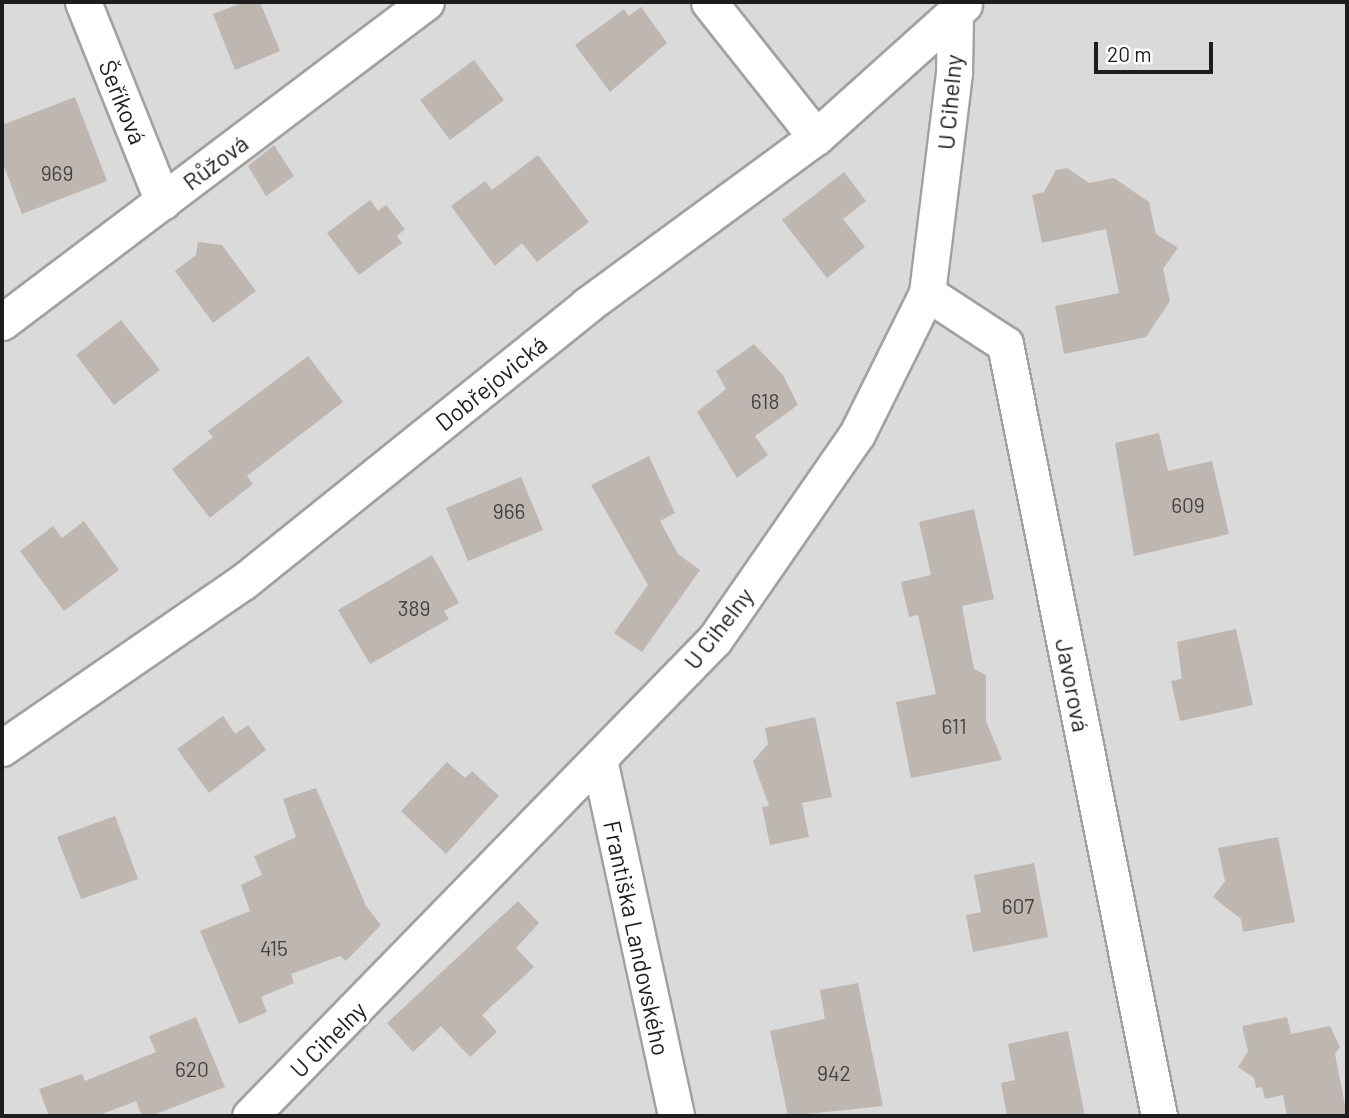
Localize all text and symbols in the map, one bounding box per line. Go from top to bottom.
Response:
scale bar [1097,28,1216,72]
text: 20 m [1107,41,1152,66]
street label: U Cihelny [930,53,968,151]
street label: Šeříková [93,56,153,148]
street label: Růžová [177,128,253,196]
house number: 969 [41,160,73,186]
street label: Dobřejovická [429,329,553,437]
house number: 618 [751,388,779,414]
house number: 609 [1171,492,1205,518]
house number: 966 [493,498,525,524]
street label: U Cihelny [677,581,759,675]
house number: 389 [398,595,430,621]
street label: Javorová [1050,636,1096,734]
house number: 611 [941,713,967,739]
street label: Františka Landovského [598,818,676,1058]
house number: 607 [1002,893,1034,919]
house number: 415 [260,935,288,961]
street label: U Cihelny [284,995,372,1083]
house number: 620 [175,1056,209,1082]
house number: 942 [817,1060,851,1086]

